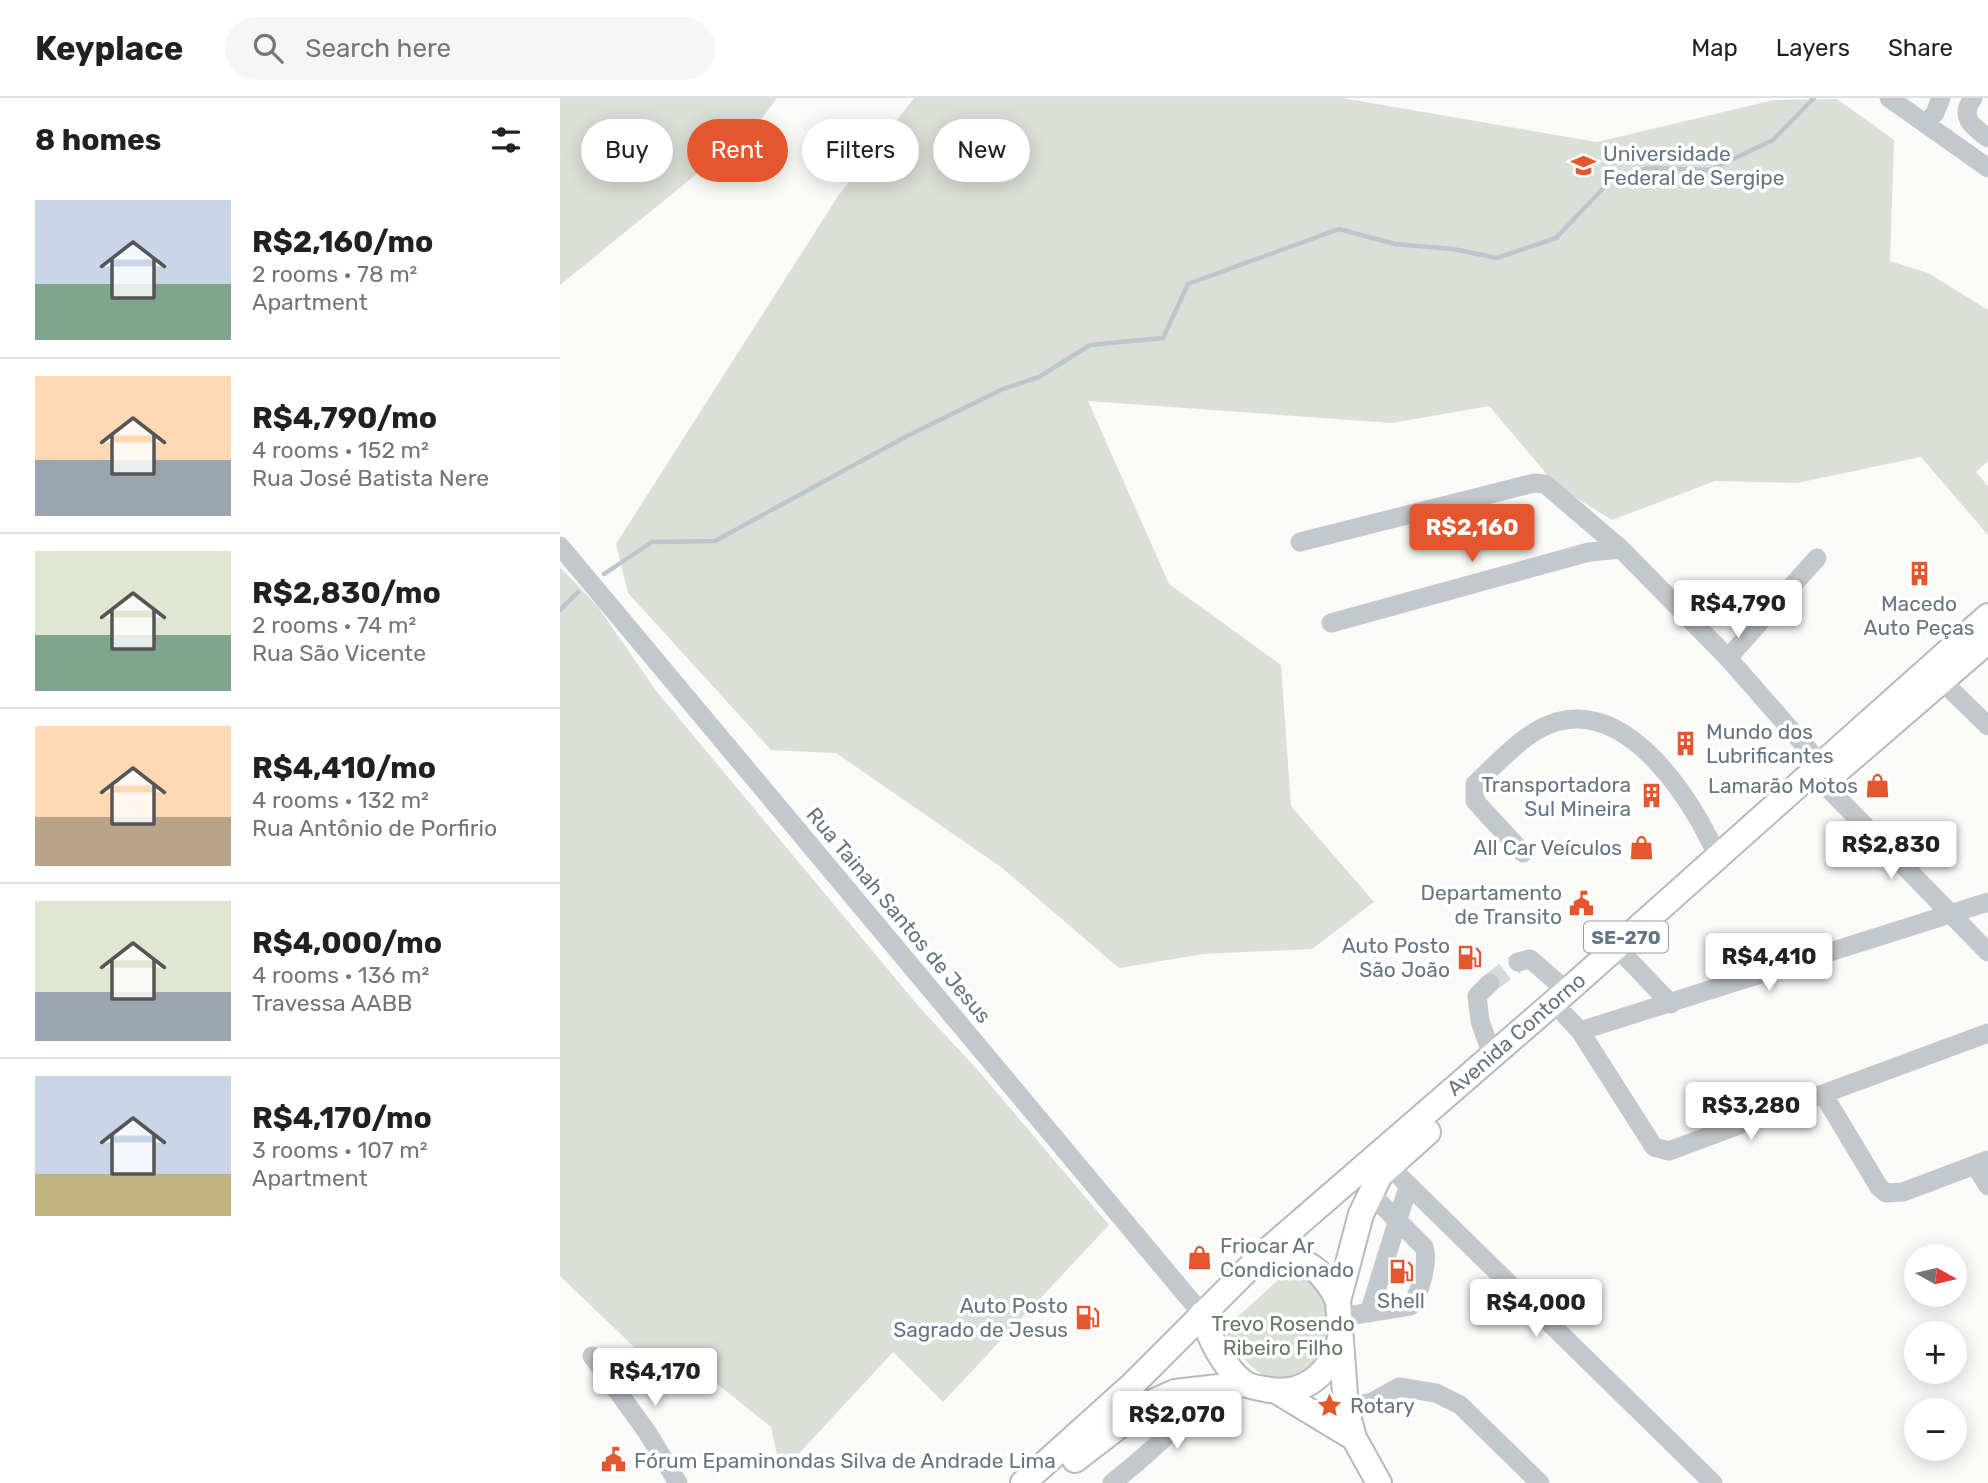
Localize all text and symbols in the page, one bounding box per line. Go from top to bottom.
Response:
search box [225,17,715,80]
text: Keyplace [35,29,183,68]
icon: search [249,29,287,67]
text: Search here [305,33,451,64]
text: Map [1691,34,1738,62]
text: Layers [1776,34,1850,62]
text: Share [1888,34,1953,62]
chip: Buy [581,119,673,182]
chip: Rent [687,119,788,182]
chip: Filters [802,119,919,182]
chip: New [933,119,1030,182]
icon: filters [487,121,525,159]
text: 8 homes [35,122,161,158]
place label: Universidade Federal de Sergipe [1603,141,1785,190]
school or university icon: Universidade Federal de Sergipe [1569,151,1597,179]
text: R$2,160/mo [252,224,433,260]
icon: home [91,228,175,312]
text: 2 rooms · 78 m² [252,260,417,288]
text: Apartment [252,288,368,316]
text: R$4,790/mo [252,400,437,436]
icon: home [91,404,175,488]
text: 4 rooms · 152 m² [252,436,429,464]
text: Rua José Batista Nere [252,464,489,492]
pin: R$2,160 [1407,504,1537,564]
text: R$2,160 [1425,513,1519,541]
building icon: Macedo Auto Peças [1905,560,1933,588]
text: R$2,830/mo [252,575,441,611]
icon: home [91,579,175,663]
pin: R$4,790 [1673,580,1803,640]
text: R$4,790 [1690,589,1786,617]
place label: Macedo Auto Peças [1864,591,1974,640]
text: 2 rooms · 74 m² [252,611,416,639]
text: Rua São Vicente [252,639,426,667]
place label: Mundo dos Lubrificantes [1706,719,1834,768]
building icon: Mundo dos Lubrificantes [1672,729,1700,757]
text: R$4,410/mo [252,750,436,786]
icon: home [91,754,175,838]
shop icon: Lamarão Motos [1864,771,1892,799]
place label: Transportadora Sul Mineira [1481,772,1631,821]
place label: Lamarão Motos [1708,773,1858,798]
building icon: Transportadora Sul Mineira [1637,782,1665,810]
text: 4 rooms · 132 m² [252,786,429,814]
street label: Rua Tainah Santos de Jesus [801,802,997,1028]
text: Rua Antônio de Porfirio [252,814,497,842]
pin: R$2,830 [1826,822,1956,881]
text: R$2,830 [1842,830,1940,858]
shop icon: All Car Veículos [1628,833,1656,861]
place label: All Car Veículos [1473,835,1622,860]
place label: Departamento de Transito [1421,880,1562,929]
public building icon: Departamento de Transito [1568,890,1596,918]
road number: SE-270 [1584,922,1668,952]
text: R$4,000/mo [252,925,442,961]
icon: home [91,929,175,1013]
place label: Auto Posto São João [1342,933,1450,982]
pin: R$4,410 [1704,934,1834,993]
text: R$4,410 [1721,942,1817,970]
fuel station icon: Auto Posto São João [1456,943,1484,971]
text: 4 rooms · 136 m² [252,961,429,989]
street label: Avenida Contorno [1442,967,1590,1101]
text: Travessa AABB [252,989,412,1017]
pin: R$3,280 [1686,1082,1816,1142]
text: R$3,280 [1702,1091,1800,1119]
text: R$4,170/mo [252,1100,432,1136]
icon: home [91,1104,175,1188]
text: 3 rooms · 107 m² [252,1136,428,1164]
text: Apartment [252,1164,368,1192]
place label: Friocar Ar Condicionado [1220,1233,1354,1282]
shop icon: Friocar Ar Condicionado [1186,1243,1214,1271]
north arrow [1904,1244,1967,1307]
map controls [1904,1244,1967,1461]
fuel station icon: Shell [1387,1257,1415,1285]
pin: R$4,000 [1471,1280,1601,1339]
place label: Shell [1377,1288,1425,1313]
text: R$4,000 [1486,1288,1586,1316]
place label: Auto Posto Sagrado de Jesus [893,1293,1068,1342]
fuel station icon: Auto Posto Sagrado de Jesus [1074,1303,1102,1331]
park label: Trevo Rosendo Ribeiro Filho [1211,1311,1355,1360]
button: + [1904,1321,1967,1384]
pin: R$4,170 [590,1348,720,1408]
text: R$4,170 [609,1357,701,1385]
place icon: Rotary [1316,1391,1344,1419]
pin: R$2,070 [1112,1392,1242,1451]
place label: Rotary [1350,1393,1415,1418]
button: − [1904,1398,1967,1461]
text: R$2,070 [1129,1400,1225,1428]
public building icon: Fórum Epaminondas Silva de Andrade Lima [600,1446,628,1474]
place label: Fórum Epaminondas Silva de Andrade Lima [634,1448,1056,1473]

